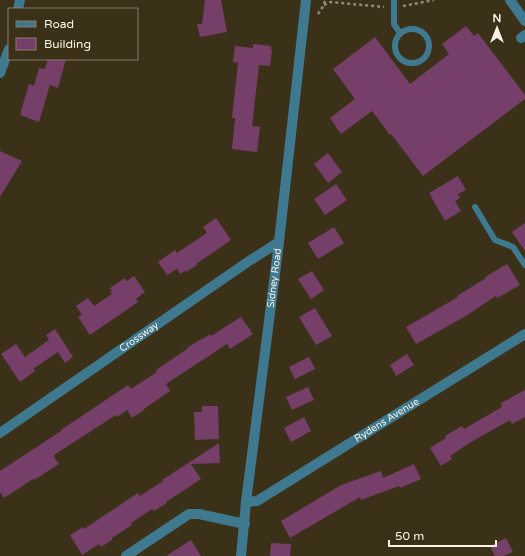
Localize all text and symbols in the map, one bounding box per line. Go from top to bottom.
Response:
legend [8,8,138,60]
north arrow [477,8,517,48]
text: N [493,12,501,25]
text: Road [44,17,74,31]
text: Building [44,37,91,51]
street label: Sidney Road [265,248,284,308]
street label: Crossway [117,319,162,355]
street label: Rydens Avenue [352,395,422,445]
scale bar [389,522,496,548]
text: 50 m [395,529,424,543]

